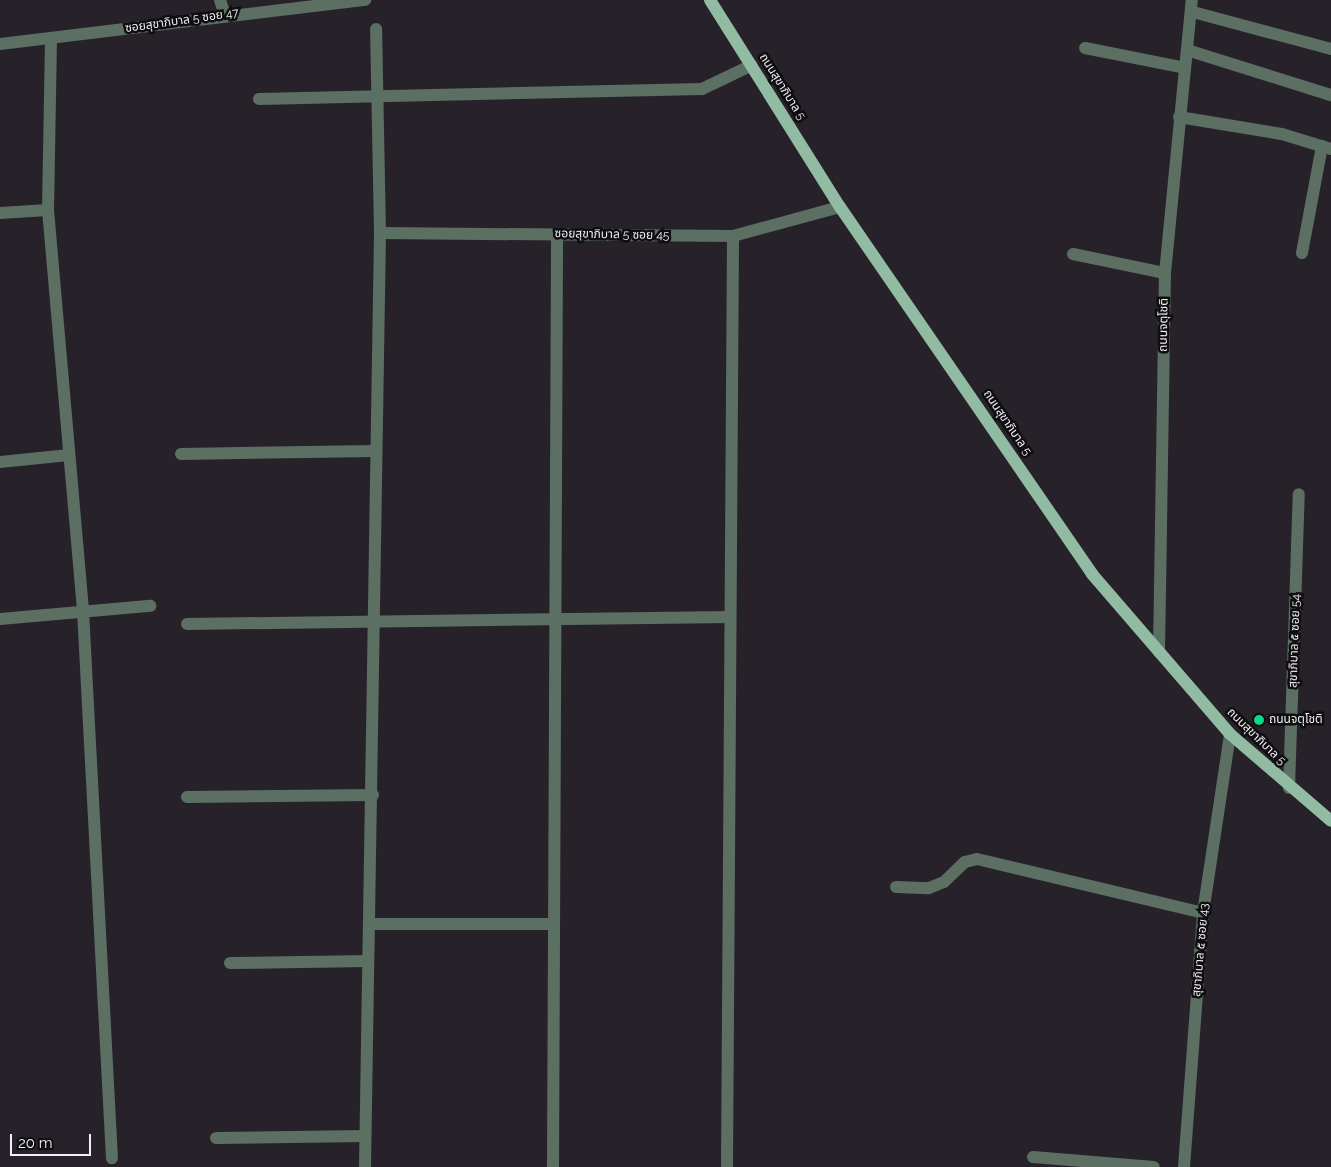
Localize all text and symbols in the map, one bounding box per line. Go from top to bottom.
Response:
street label: ซอยสุขาภิบาล 5 ซอย 47 [124,6,240,36]
street label: ถนนสุขาภิบาล 5 [756,51,808,123]
street label: ซอยสุขาภิบาล 5 ซอย 45 [555,227,669,243]
street label: ถนนจตุโชติ [1156,298,1172,352]
street label: ถนนสุขาภิบาล 5 [980,387,1034,459]
street label: สุขาภิบาล ๕ ซอย 54 [1286,594,1304,688]
street label: ถนนสุขาภิบาล 5 [1224,705,1288,769]
place label: ถนนจตุโชติ [1269,713,1323,727]
marker: ถนนจตุโชติ [1253,714,1265,726]
street label: สุขาภิบาล ๕ ซอย 43 [1190,903,1212,997]
scale bar [12,1124,94,1156]
text: 20 m [18,1134,53,1152]

